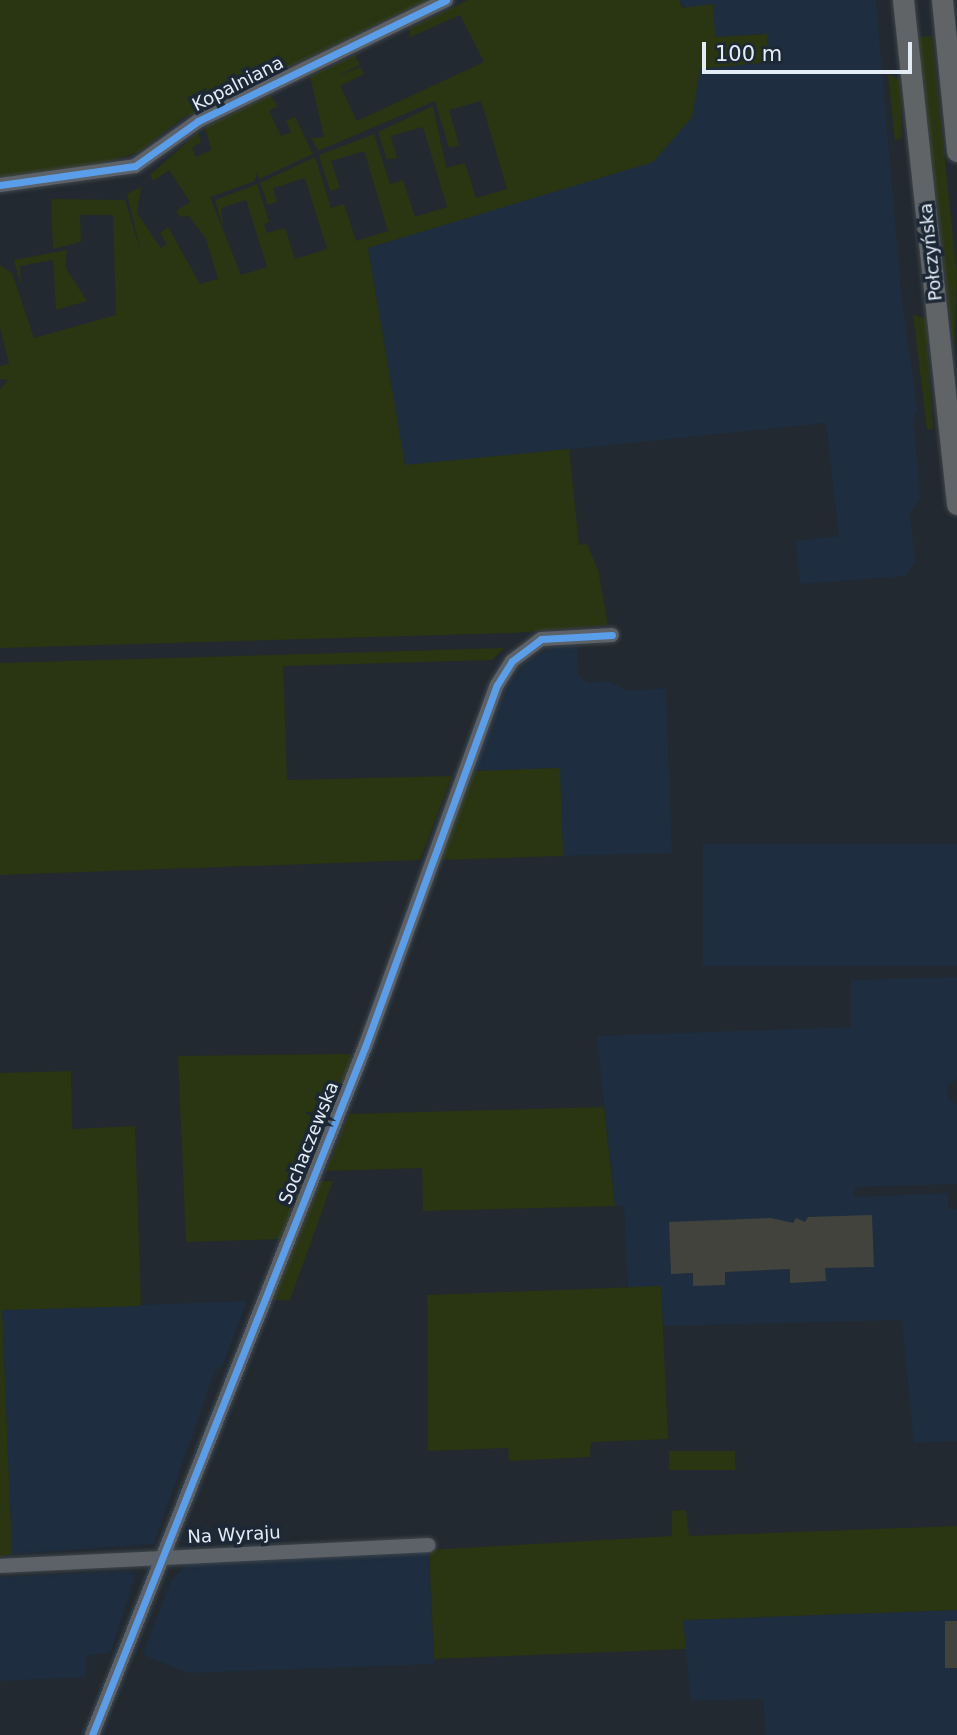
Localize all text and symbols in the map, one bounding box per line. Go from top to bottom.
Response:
scale bar [705,28,915,72]
text: 100 m [715,42,782,66]
street label: Kopalniana [189,52,287,116]
street label: Połczyńska [915,202,947,302]
street label: Sochaczewska [275,1078,343,1208]
street label: Na Wyraju [187,1522,281,1548]

